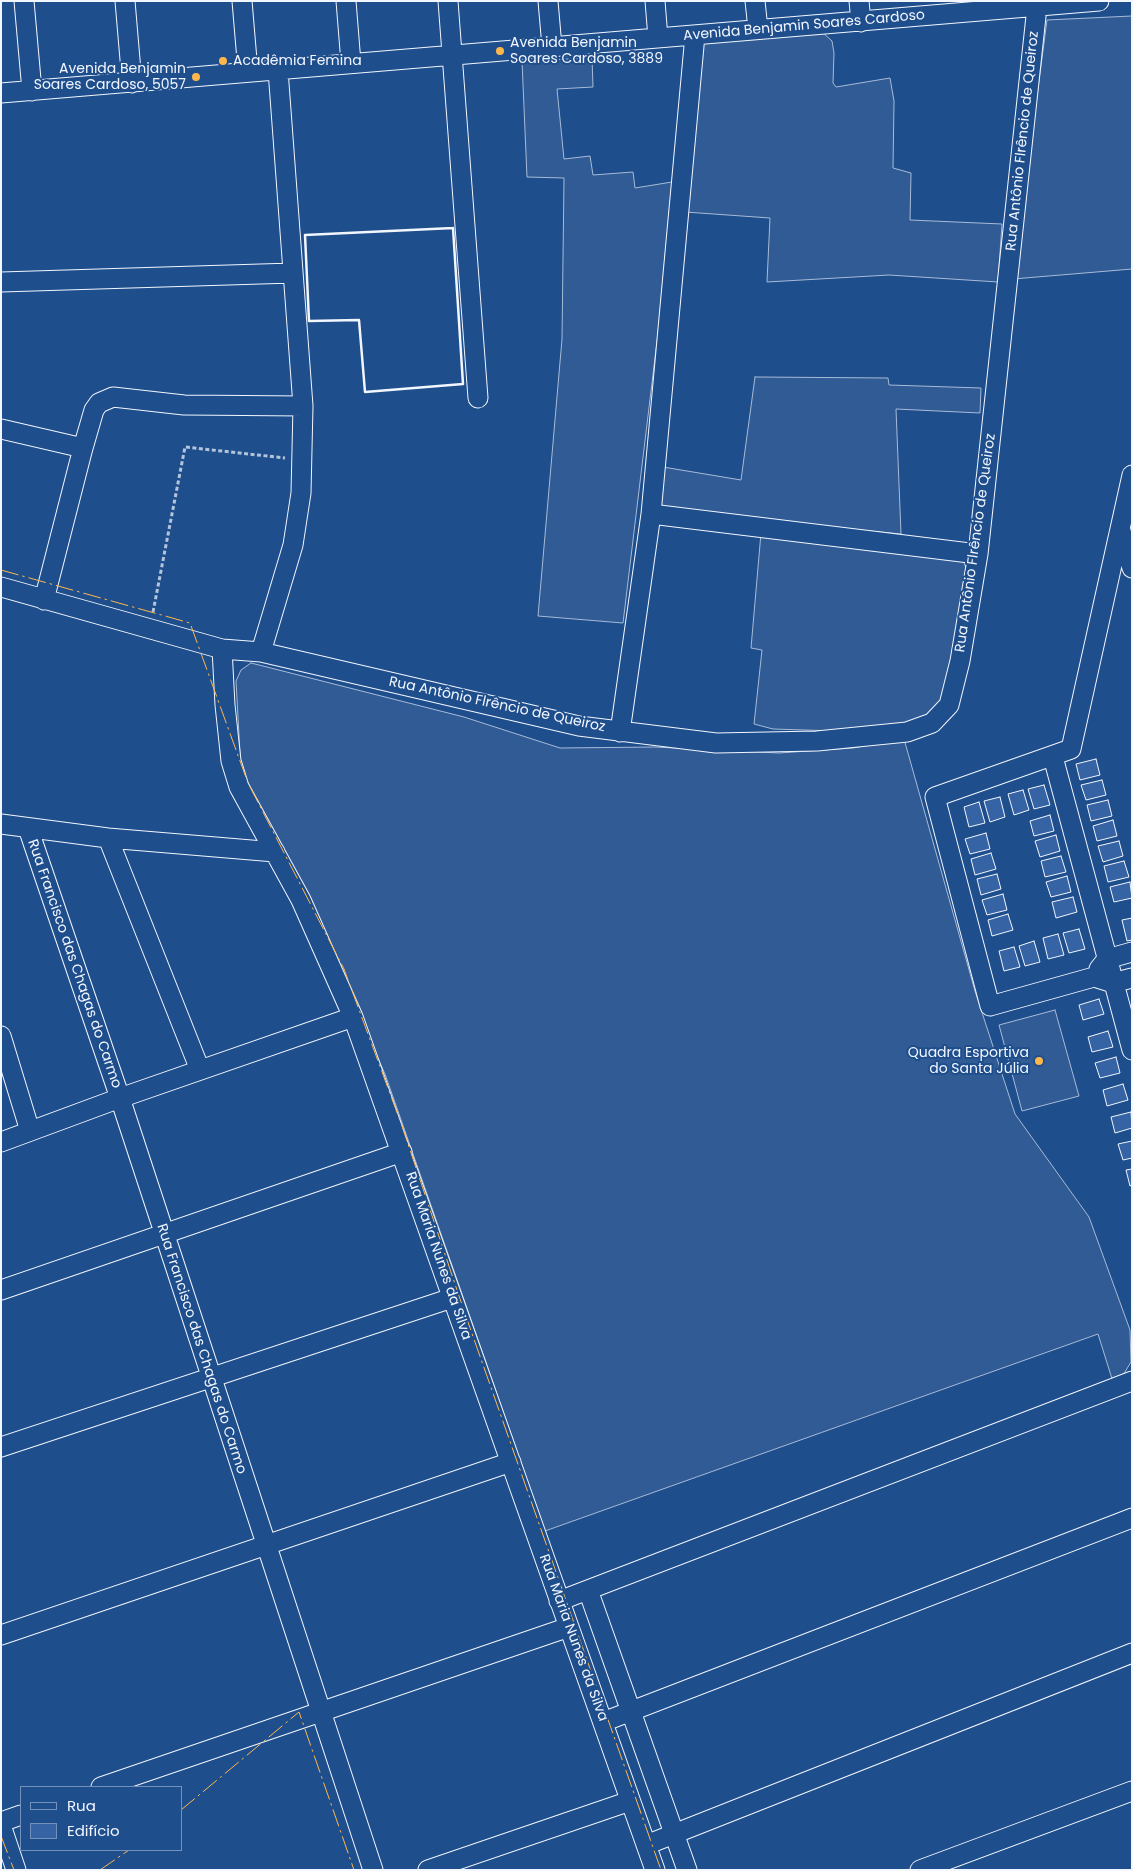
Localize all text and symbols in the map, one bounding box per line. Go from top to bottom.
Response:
street label: Avenida Benjamin Soares Cardoso [682,7,926,45]
street label: Rua Antônio Flrêncio de Queiroz [1003,30,1043,252]
place label: Avenida Benjamin Soares Cardoso, 3889 [510,35,663,68]
marker: Avenida Benjamin Soares Cardoso, 3889 [494,45,506,57]
place label: Acadêmia Femina [233,53,362,69]
marker: Acadêmia Femina [217,55,229,67]
place label: Avenida Benjamin Soares Cardoso, 5057 [34,61,186,94]
marker: Avenida Benjamin Soares Cardoso, 5057 [190,71,202,83]
street label: Rua Antônio Flrêncio de Queiroz [952,433,1000,653]
street label: Rua Antônio Flrêncio de Queiroz [387,674,607,736]
street label: Rua Francisco das Chagas do Carmo [23,837,125,1091]
place label: Quadra Esportiva do Santa Júlia [908,1045,1029,1078]
marker: Quadra Esportiva do Santa Júlia [1033,1055,1045,1067]
street label: Rua Maria Nunes da Silva [401,1170,475,1342]
street label: Rua Francisco das Chagas do Carmo [153,1222,249,1476]
street label: Rua Maria Nunes da Silva [535,1552,611,1724]
legend [20,1786,182,1851]
text: Rua [67,1795,96,1816]
text: Edifício [67,1820,120,1841]

